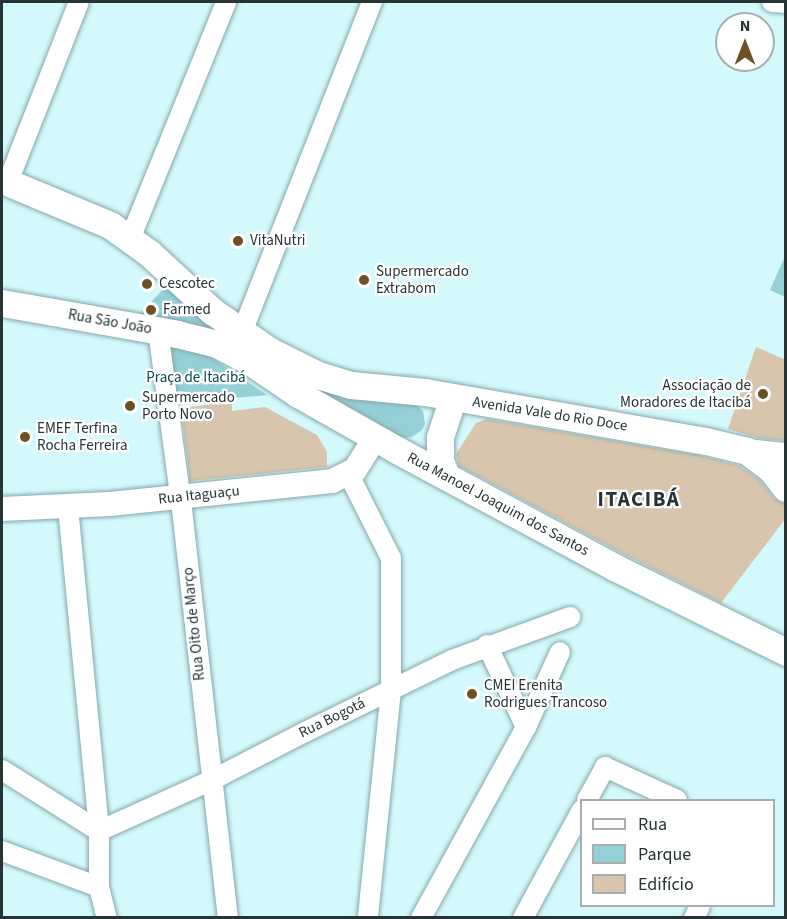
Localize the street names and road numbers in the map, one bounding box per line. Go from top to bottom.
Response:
street label: Rua São João [67,306,153,338]
street label: Avenida Vale do Rio Doce [471,393,629,435]
street label: Rua Manoel Joaquim dos Santos [404,448,592,560]
street label: Rua Itaguaçu [157,482,241,508]
street label: Rua Oito de Março [179,566,209,682]
street label: Rua Bogotá [296,694,368,742]

